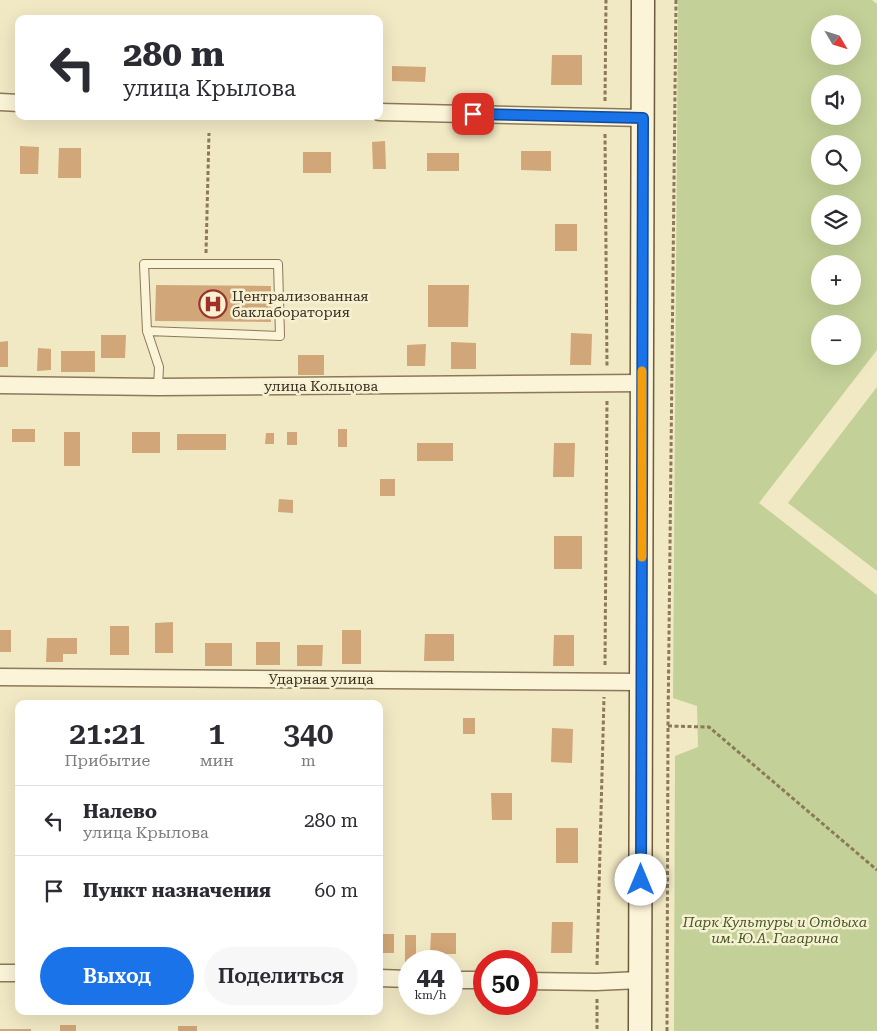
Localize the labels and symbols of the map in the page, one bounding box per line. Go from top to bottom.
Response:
north arrow [811,15,861,65]
pin [452,93,494,135]
place label: Централизованная баклаборатория [232,288,369,320]
hospital icon: Централизованная баклаборатория [198,289,228,319]
street label: улица Кольцова [264,378,378,394]
street label: Ударная улица [268,671,374,687]
position arrow [614,853,666,905]
park label: Парк Культуры и Отдыха им. Ю.А. Гагарина [682,914,867,946]
speed limit sign: 50 [473,950,538,1015]

